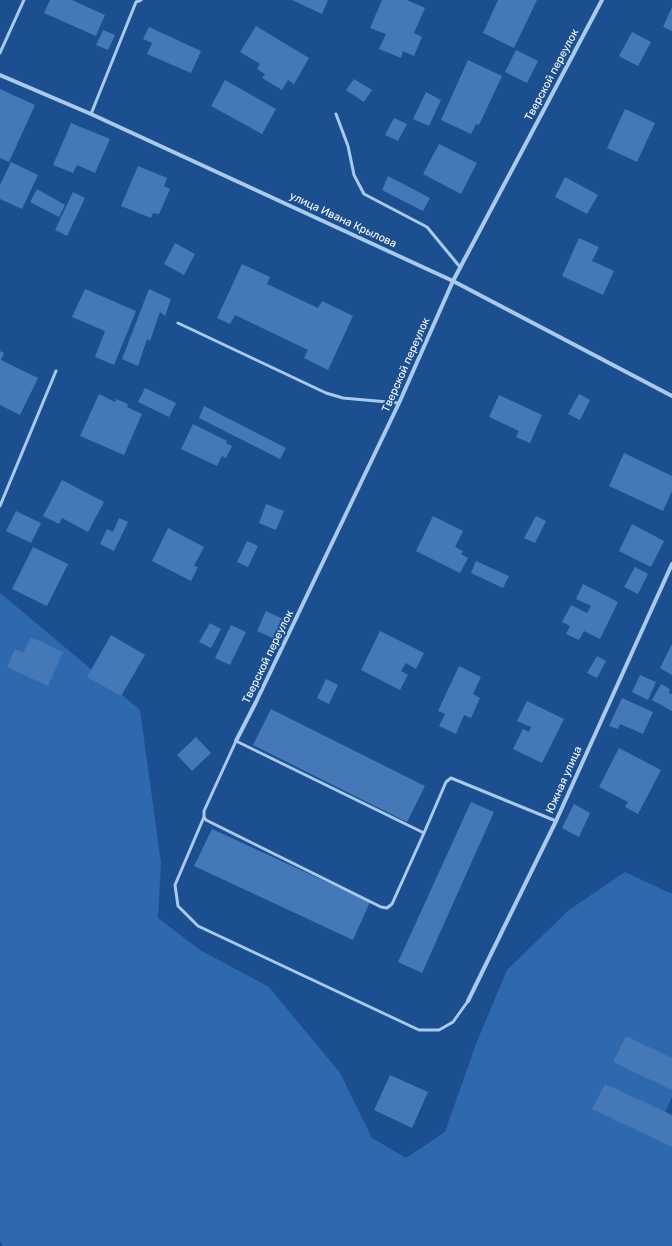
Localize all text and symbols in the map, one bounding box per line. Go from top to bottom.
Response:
street label: Тверской переулок [522,27,582,123]
street label: улица Ивана Крылова [287,189,399,251]
street label: Тверской переулок [379,316,433,414]
street label: Тверской переулок [240,608,296,706]
street label: Южная улица [543,744,585,816]

